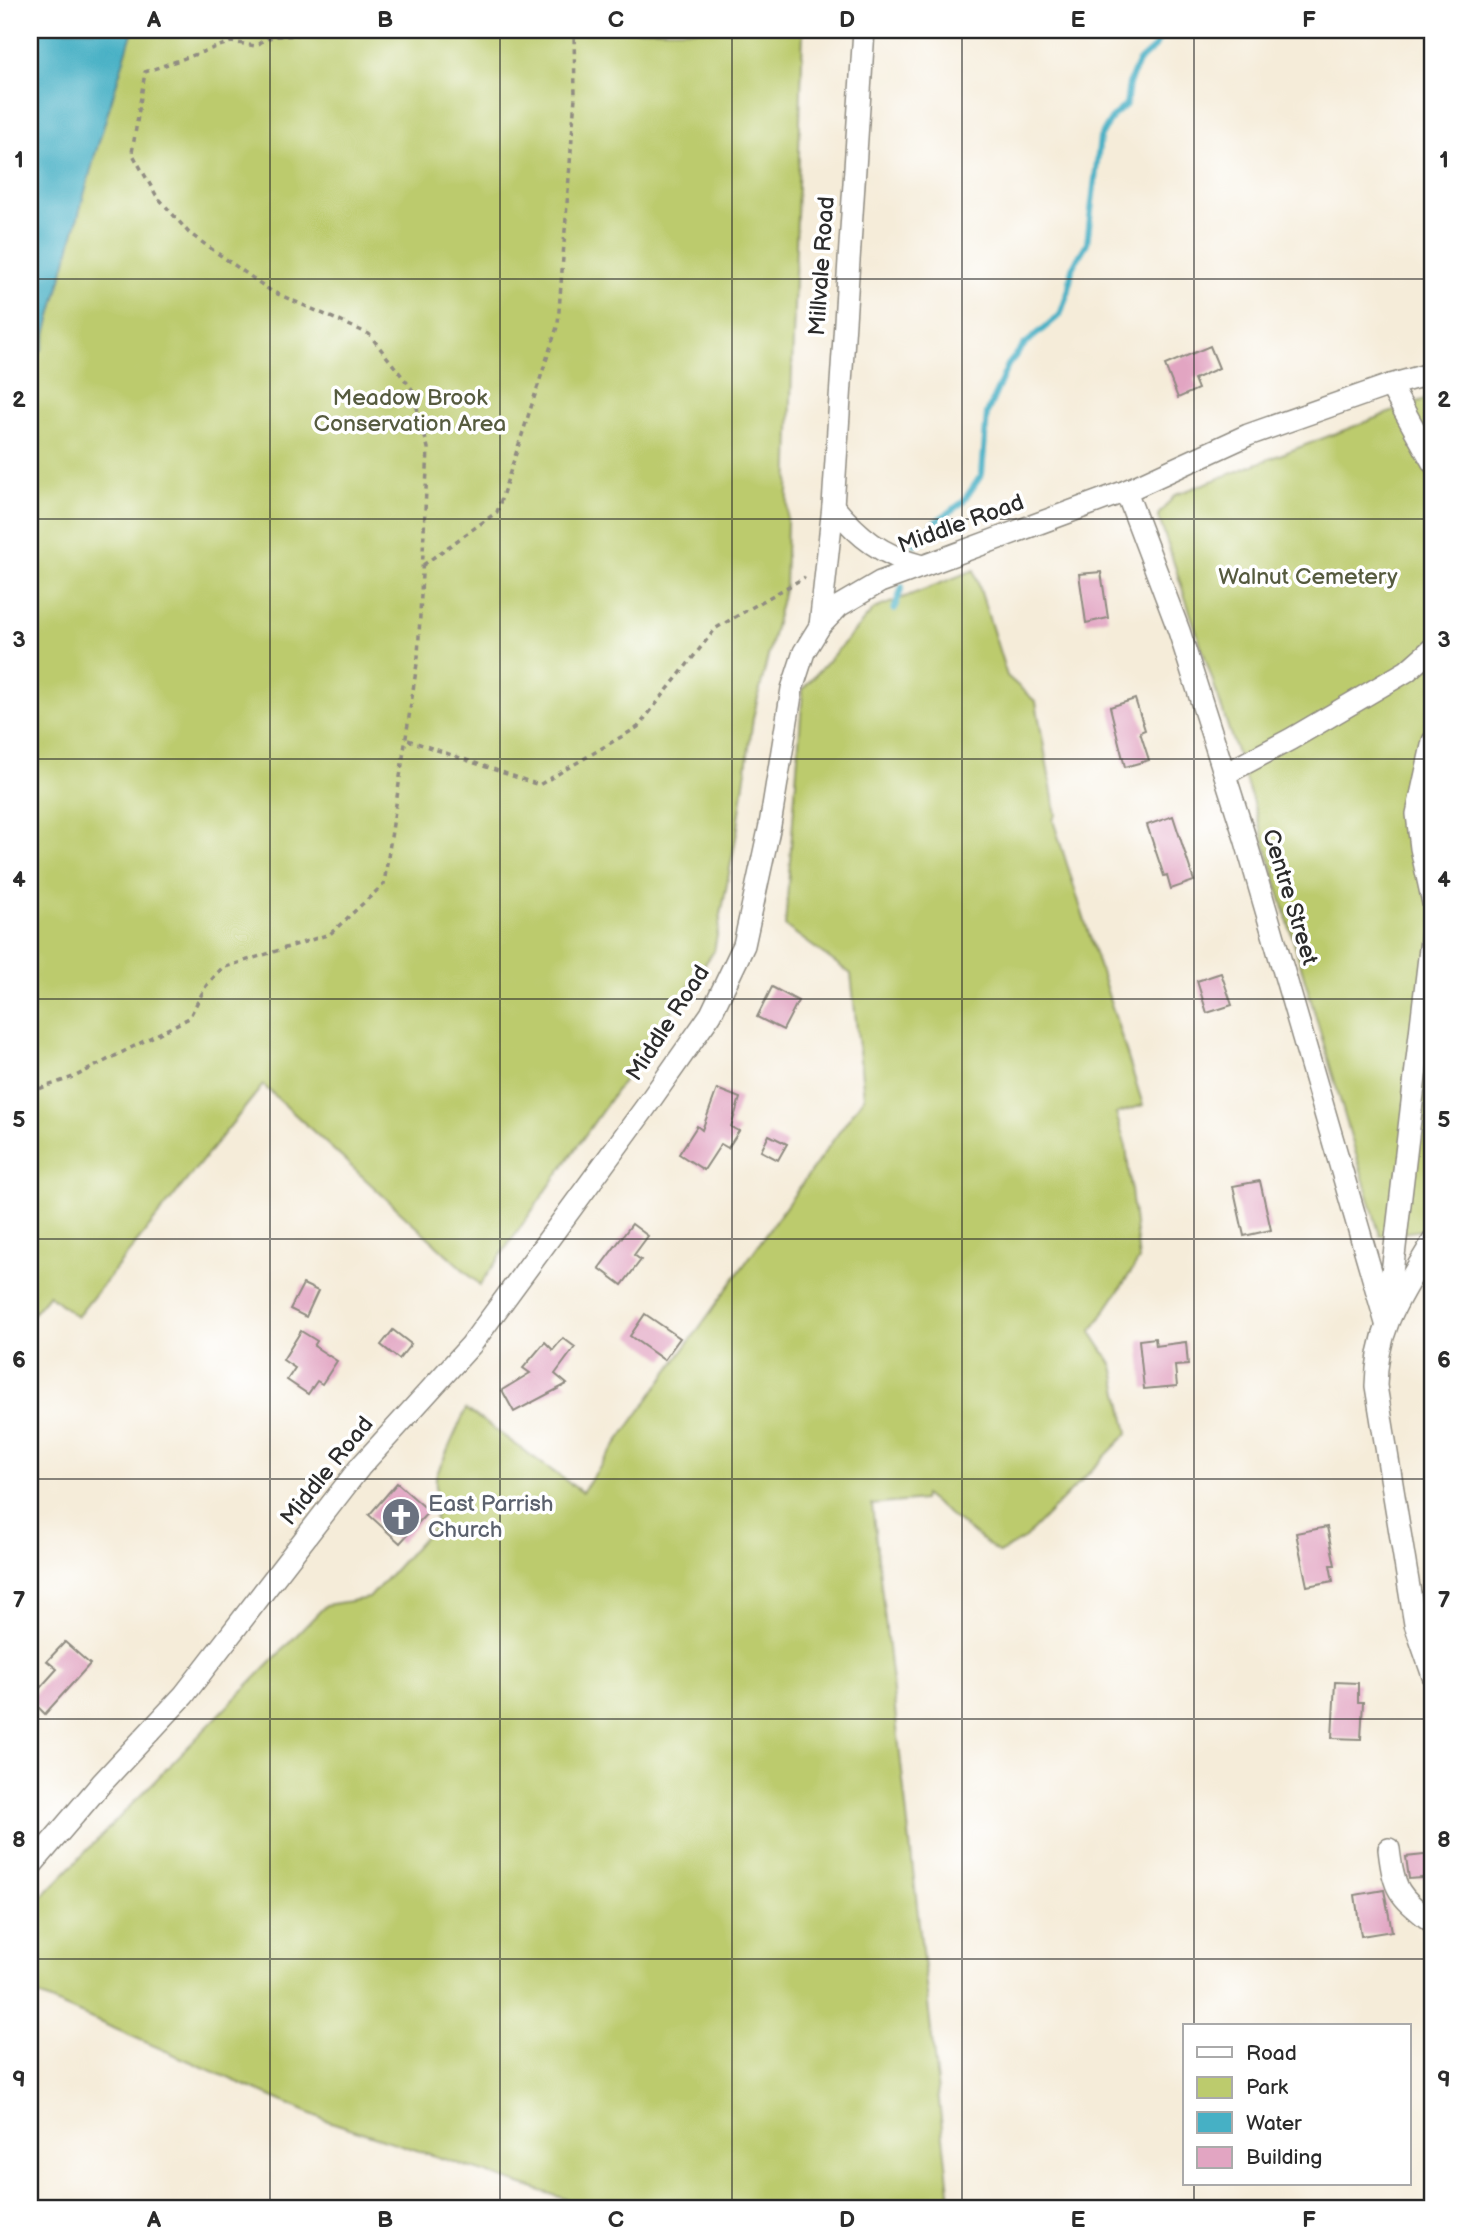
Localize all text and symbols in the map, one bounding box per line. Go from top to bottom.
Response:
text: A [146,6,162,34]
text: B [377,6,393,34]
text: C [608,6,624,34]
text: D [839,6,855,34]
text: E [1071,6,1086,34]
text: F [1302,6,1316,34]
text: 1 [14,146,24,174]
text: 1 [1439,146,1449,174]
street label: Millvale Road [803,195,841,337]
park label: Meadow Brook Conservation Area [314,384,506,438]
text: 2 [12,386,26,414]
text: 2 [1437,386,1451,414]
street label: Middle Road [894,488,1028,560]
park label: Walnut Cemetery [1218,563,1398,591]
text: 3 [12,626,26,654]
text: 3 [1437,626,1451,654]
street label: Centre Street [1256,826,1324,968]
text: 4 [12,866,26,894]
text: 4 [1437,866,1451,894]
street label: Middle Road [620,960,716,1086]
text: 5 [12,1106,26,1134]
text: 5 [1437,1106,1451,1134]
text: 6 [12,1346,26,1374]
text: 6 [1437,1346,1451,1374]
street label: Middle Road [275,1411,379,1531]
place label: East Parrish Church [428,1490,554,1544]
church icon: East Parrish Church [380,1496,422,1538]
text: 7 [13,1586,26,1614]
text: 7 [1438,1586,1451,1614]
text: 8 [12,1826,26,1854]
text: 8 [1437,1826,1451,1854]
legend [1183,2024,1410,2186]
text: Road [1246,2041,1297,2066]
text: 9 [12,2066,26,2094]
text: 9 [1437,2066,1451,2094]
text: Park [1246,2075,1289,2100]
text: Water [1246,2111,1302,2136]
text: Building [1246,2145,1322,2170]
text: A [146,2206,162,2234]
text: B [377,2206,393,2234]
text: C [608,2206,624,2234]
text: D [839,2206,855,2234]
text: E [1071,2206,1086,2234]
text: F [1302,2206,1316,2234]

